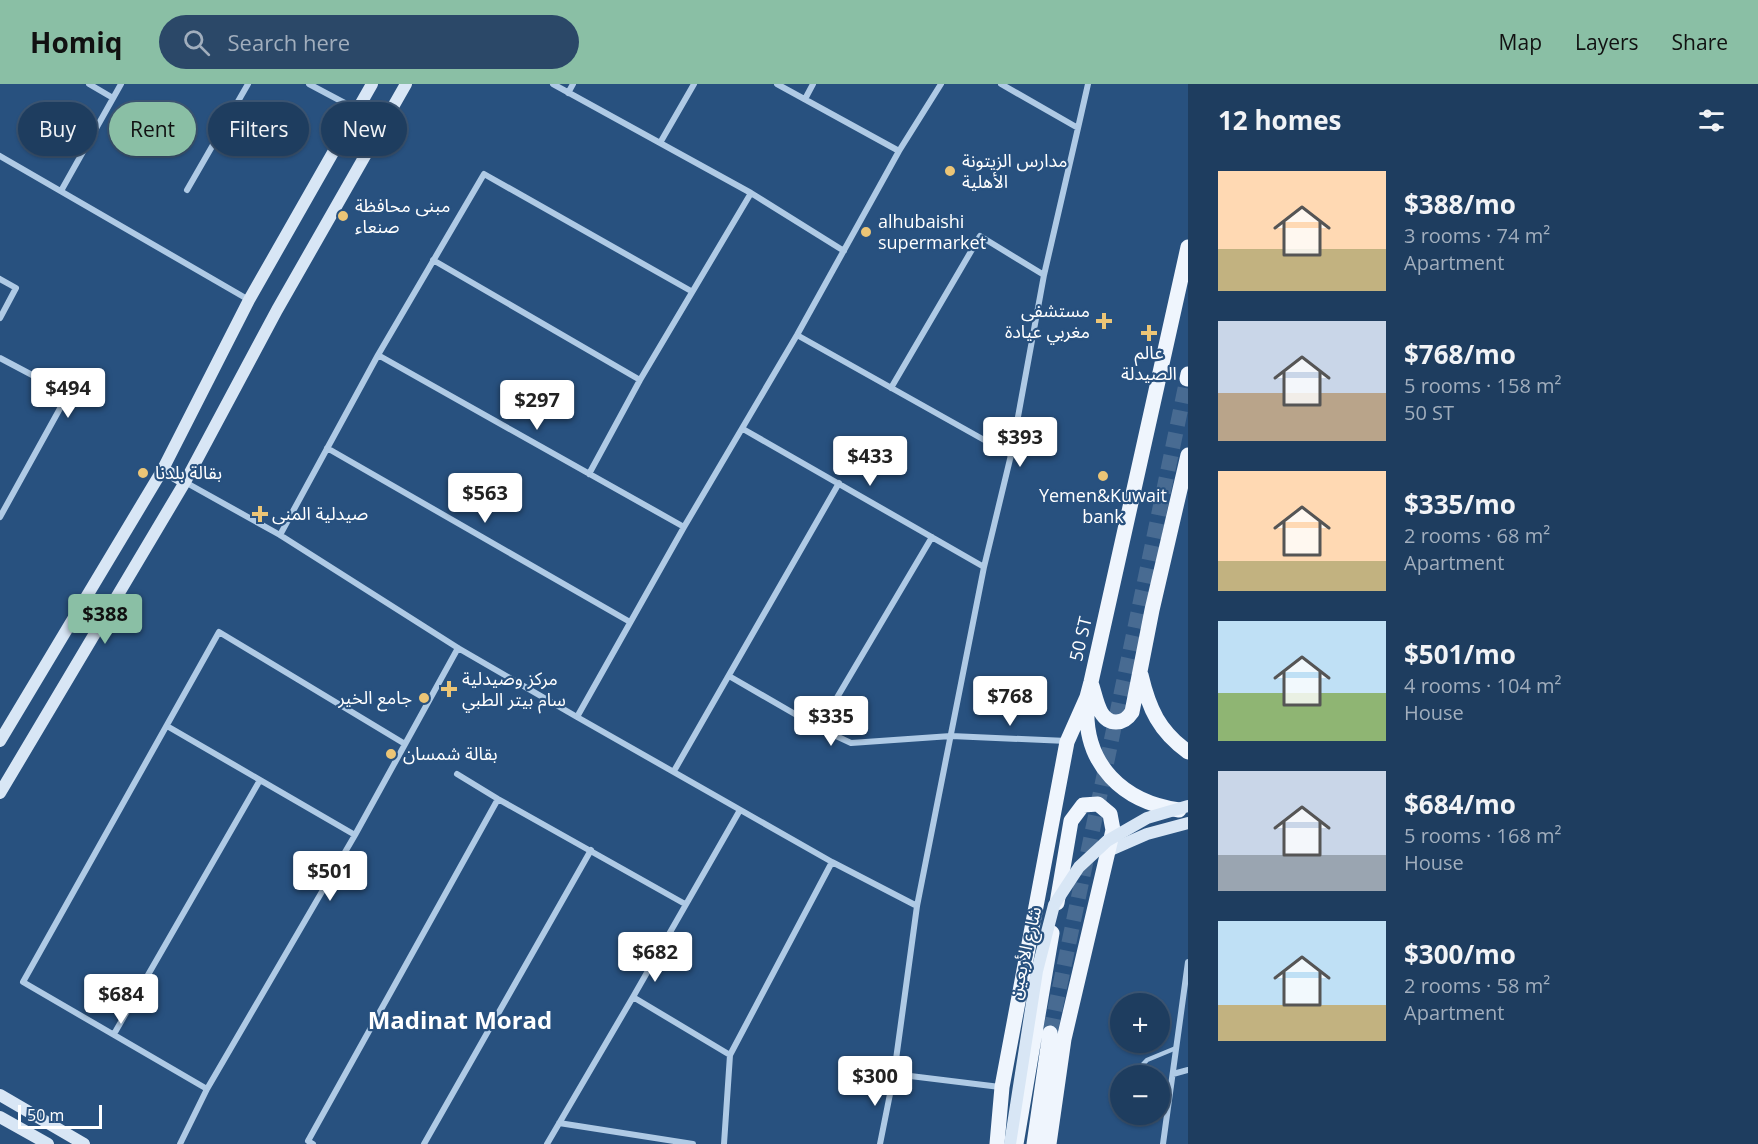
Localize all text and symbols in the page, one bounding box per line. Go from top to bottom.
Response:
search box [159,15,579,69]
text: Homiq [30,23,123,61]
icon: search [180,26,213,59]
text: Search here [228,27,350,57]
text: Map [1499,28,1542,56]
text: Layers [1575,28,1639,56]
text: Share [1672,28,1728,56]
chip: Buy [18,102,97,156]
chip: Rent [109,102,196,156]
chip: Filters [208,102,309,156]
chip: New [321,102,407,156]
text: 12 homes [1218,102,1342,138]
icon: filters [1695,104,1728,137]
place label: مدارس الزيتونة الأهلية [962,148,1068,193]
marker: مدارس الزيتونة الأهلية [943,164,957,178]
text: $388/mo [1404,186,1516,222]
place label: مبنى محافظة صنعاء [355,193,450,238]
icon: home [1266,195,1338,267]
marker: مبنى محافظة صنعاء [336,209,350,223]
place label: alhubaishi supermarket [878,209,986,254]
text: 3 rooms · 74 m² [1404,222,1550,249]
marker: alhubaishi supermarket [859,225,873,239]
text: Apartment [1404,249,1504,276]
place label: مستشفى مغربي عيادة [1005,298,1090,345]
marker: مستشفى مغربي عيادة [1095,312,1113,330]
marker: عالم الصيدلة [1142,326,1156,340]
text: $768/mo [1404,336,1516,372]
place label: عالم الصيدلة [1121,340,1177,385]
icon: home [1266,345,1338,417]
pin: $494 [32,368,104,419]
text: 5 rooms · 158 m² [1404,372,1562,399]
text: $494 [45,374,91,401]
pin: $297 [501,380,573,431]
text: $297 [514,386,560,413]
text: 50 ST [1404,399,1454,426]
pin: $393 [984,417,1056,468]
text: $393 [997,423,1043,450]
pin: $433 [834,436,906,487]
text: $433 [847,442,893,469]
place label: بقالة بلدنا [155,460,222,484]
marker: بقالة بلدنا [136,466,150,480]
marker: Yemen&Kuwait bank [1096,469,1110,483]
pin: $563 [449,473,521,524]
text: $563 [462,479,508,506]
place label: Yemen&Kuwait bank [1039,483,1167,528]
text: $335/mo [1404,486,1516,522]
icon: home [1266,495,1338,567]
place label: صيدلية المنى [272,501,368,525]
marker: صيدلية المنى [253,507,267,521]
text: 2 rooms · 68 m² [1404,522,1550,549]
text: Apartment [1404,549,1504,576]
pin: $388 [69,594,141,645]
text: $388 [82,600,128,627]
street label: 50 ST [1063,614,1097,663]
text: $501/mo [1404,636,1516,672]
icon: home [1266,645,1338,717]
place label: مركز وصيدلية سام بيتر الطبي [462,666,566,714]
text: 4 rooms · 104 m² [1404,672,1562,699]
pin: $768 [974,676,1046,727]
marker: مركز وصيدلية سام بيتر الطبي [440,680,458,698]
text: $768 [987,682,1033,709]
place label: جامع الخير [337,685,412,712]
marker: جامع الخير [417,691,431,705]
pin: $335 [795,696,867,747]
text: House [1404,699,1464,726]
text: $335 [808,702,854,729]
place label: بقالة شمسان [403,741,497,765]
marker: بقالة شمسان [384,747,398,761]
text: $684/mo [1404,786,1516,822]
icon: home [1266,795,1338,867]
text: 5 rooms · 168 m² [1404,822,1562,849]
text: House [1404,849,1464,876]
pin: $501 [294,851,366,902]
text: $501 [307,857,353,884]
street label: شارع الأربعين [1002,904,1049,1002]
pin: $682 [619,932,691,983]
text: $300/mo [1404,936,1516,972]
text: $682 [632,938,678,965]
icon: home [1266,945,1338,1017]
text: 2 rooms · 58 m² [1404,972,1550,999]
pin: $684 [85,974,157,1025]
text: $684 [98,980,144,1007]
map controls [1110,993,1170,1125]
button: + [1110,993,1170,1053]
text: Apartment [1404,999,1504,1026]
district label: Madinat Morad [368,1003,552,1036]
pin: $300 [839,1056,911,1107]
text: $300 [852,1062,898,1089]
button: − [1110,1065,1170,1125]
scale bar [18,1102,102,1130]
text: 50 m [27,1104,64,1126]

